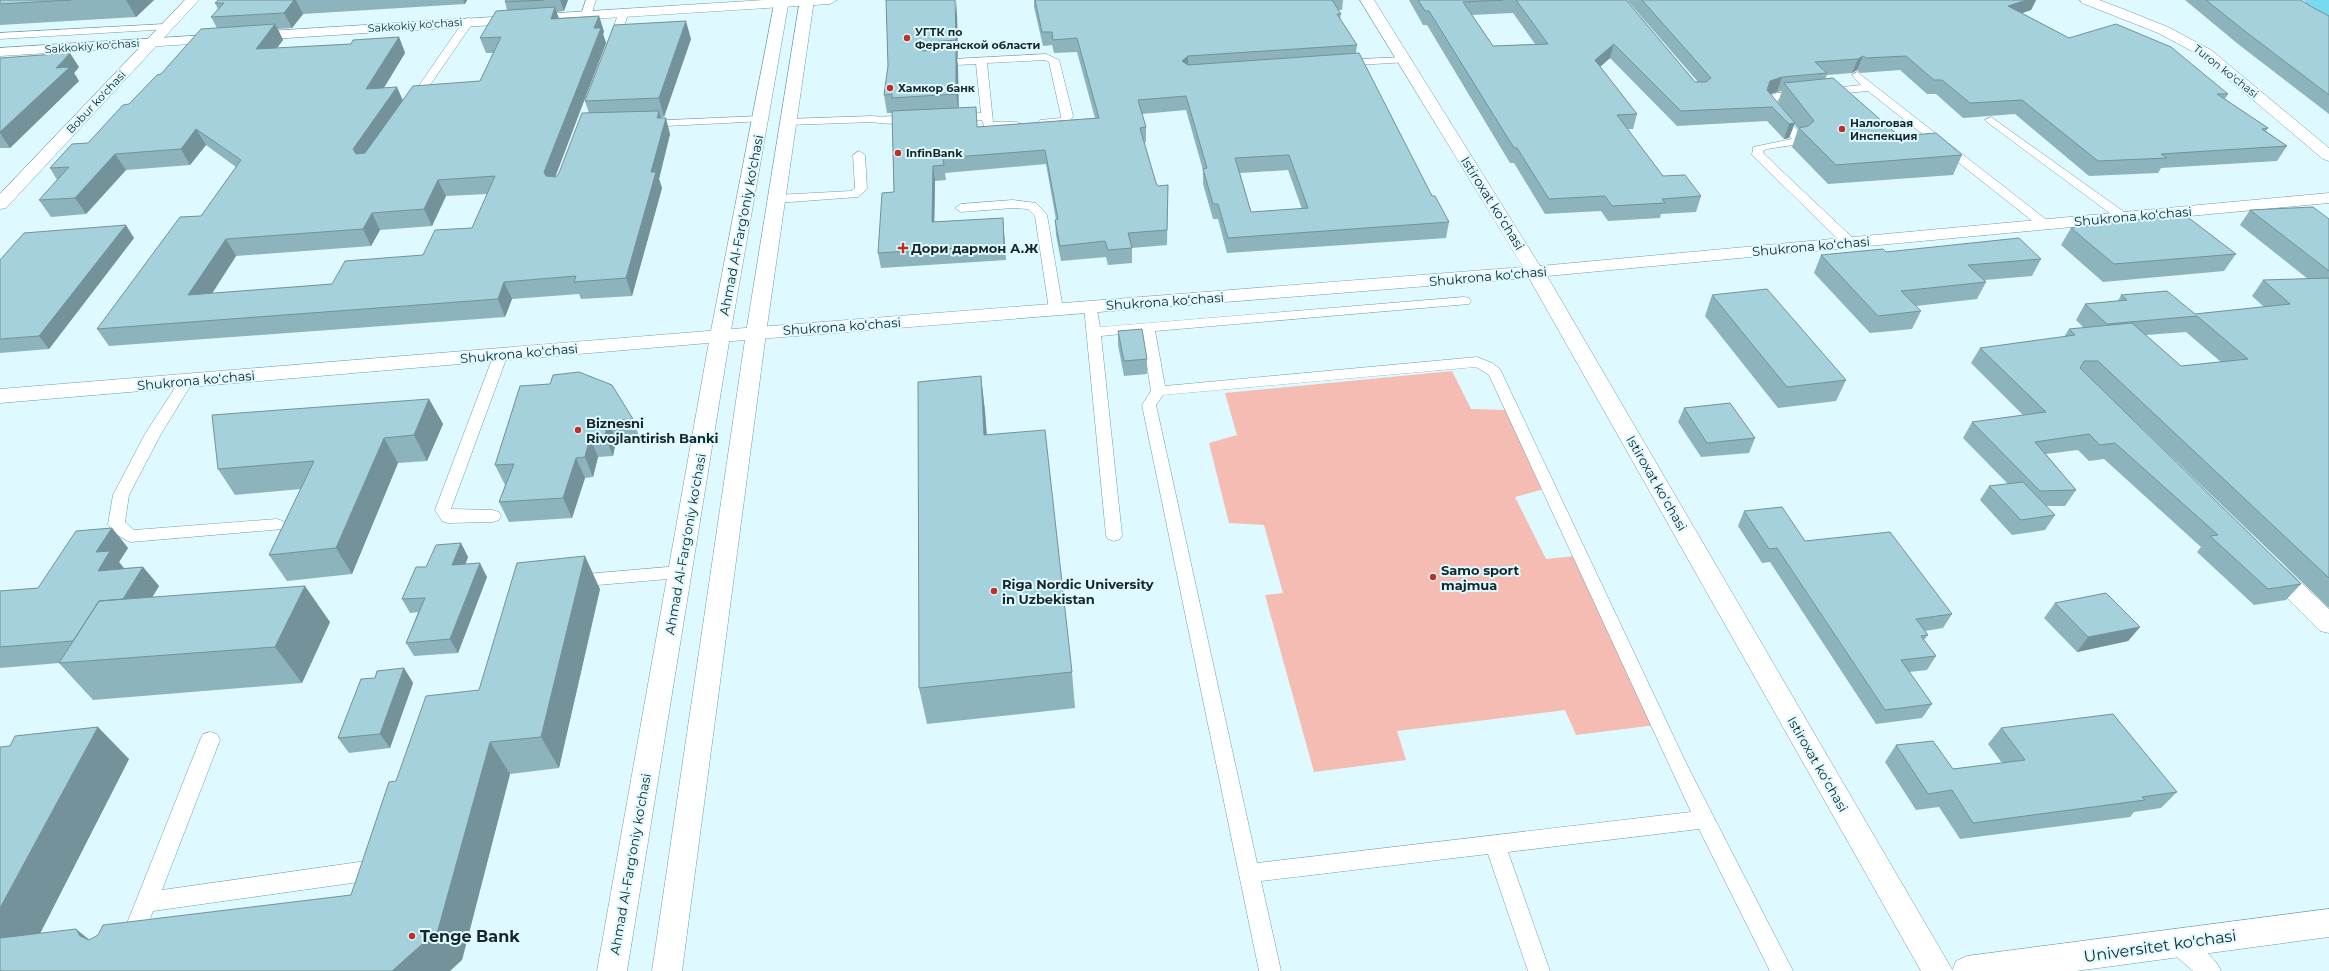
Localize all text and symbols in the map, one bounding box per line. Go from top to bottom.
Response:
street label: Sakkokiy ko'chasi [367,15,463,35]
place label: УГТК по Ферганской области [915,25,1040,52]
marker: УГТК по Ферганской области [902,33,912,43]
street label: Sakkokiy ko'chasi [44,36,140,56]
street label: Turon ko'chasi [2191,41,2261,101]
street label: Bobur ko'chasi [63,68,129,136]
place label: Хамкор банк [898,81,976,95]
marker: Хамкор банк [885,83,895,93]
place label: Налоговая Инспекция [1850,116,1917,143]
marker: Налоговая Инспекция [1837,124,1847,134]
street label: Ahmad Al-Farg'oniy ko'chasi [716,133,766,317]
place label: InfinBank [906,146,963,160]
marker: InfinBank [893,148,903,158]
street label: Istiroxat koʻchasi [1458,153,1528,253]
street label: Shukrona koʻchasi [2073,203,2193,229]
street label: Shukrona koʻchasi [1751,233,1871,259]
place label: Дори дармон А.Ж [911,240,1038,256]
marker: Дори дармон А.Ж [898,243,908,253]
street label: Shukrona koʻchasi [1428,263,1548,289]
street label: Shukrona koʻchasi [1105,289,1225,313]
street label: Shukrona koʻchasi [782,314,902,338]
street label: Shukrona koʻchasi [459,340,579,366]
street label: Shukrona koʻchasi [136,367,256,393]
place label: Biznesni Rivojlantirish Banki [586,415,718,446]
marker: Biznesni Rivojlantirish Banki [573,425,583,435]
street label: Istiroxat koʻchasi [1623,433,1691,533]
street label: Ahmad Al-Farg'oniy ko'chasi [661,452,709,636]
place label: Samo sport majmua [1441,562,1519,593]
marker: Samo sport majmua [1428,572,1438,582]
place label: Riga Nordic University in Uzbekistan [1002,576,1154,607]
marker: Riga Nordic University in Uzbekistan [989,586,999,596]
street label: Istiroxat koʻchasi [1784,714,1852,814]
street label: Ahmad Al-Farg'oniy ko'chasi [606,772,654,956]
street label: Universitet ko'chasi [2082,926,2238,966]
place label: Tenge Bank [420,927,520,946]
marker: Tenge Bank [407,931,417,941]

